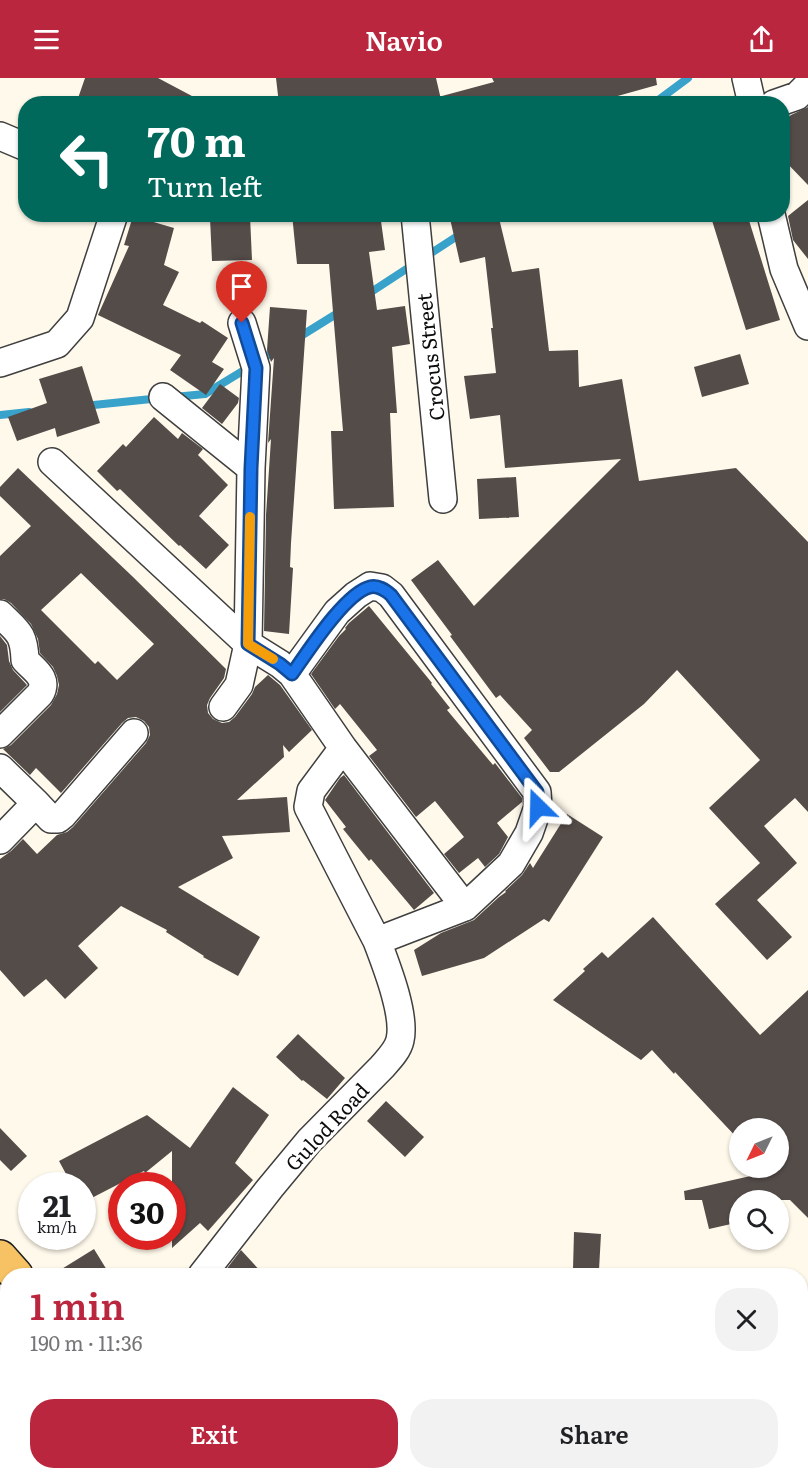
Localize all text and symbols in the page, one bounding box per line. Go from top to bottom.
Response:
text: Navio [365,19,443,59]
icon: menu [30,23,63,56]
icon: share [745,23,778,56]
text: 70 m [147,108,246,170]
icon: left [48,120,126,198]
text: Turn left [147,165,262,205]
pin [216,261,267,323]
icon: arrive [225,270,258,303]
street label: Crocus Street [407,292,451,422]
position arrow [506,775,570,839]
street label: Gulod Road [277,1075,375,1177]
north arrow [729,1118,789,1178]
map controls [729,1118,789,1250]
speed limit sign: 30 [108,1172,186,1250]
text: 21 [43,1182,71,1226]
button: search [729,1190,789,1250]
text: km/h [37,1215,77,1238]
text: 1 min [30,1278,125,1331]
button: close [715,1288,778,1351]
text: 190 m · 11:36 [30,1327,143,1357]
button: Exit [30,1399,398,1468]
button: Share [410,1399,778,1468]

